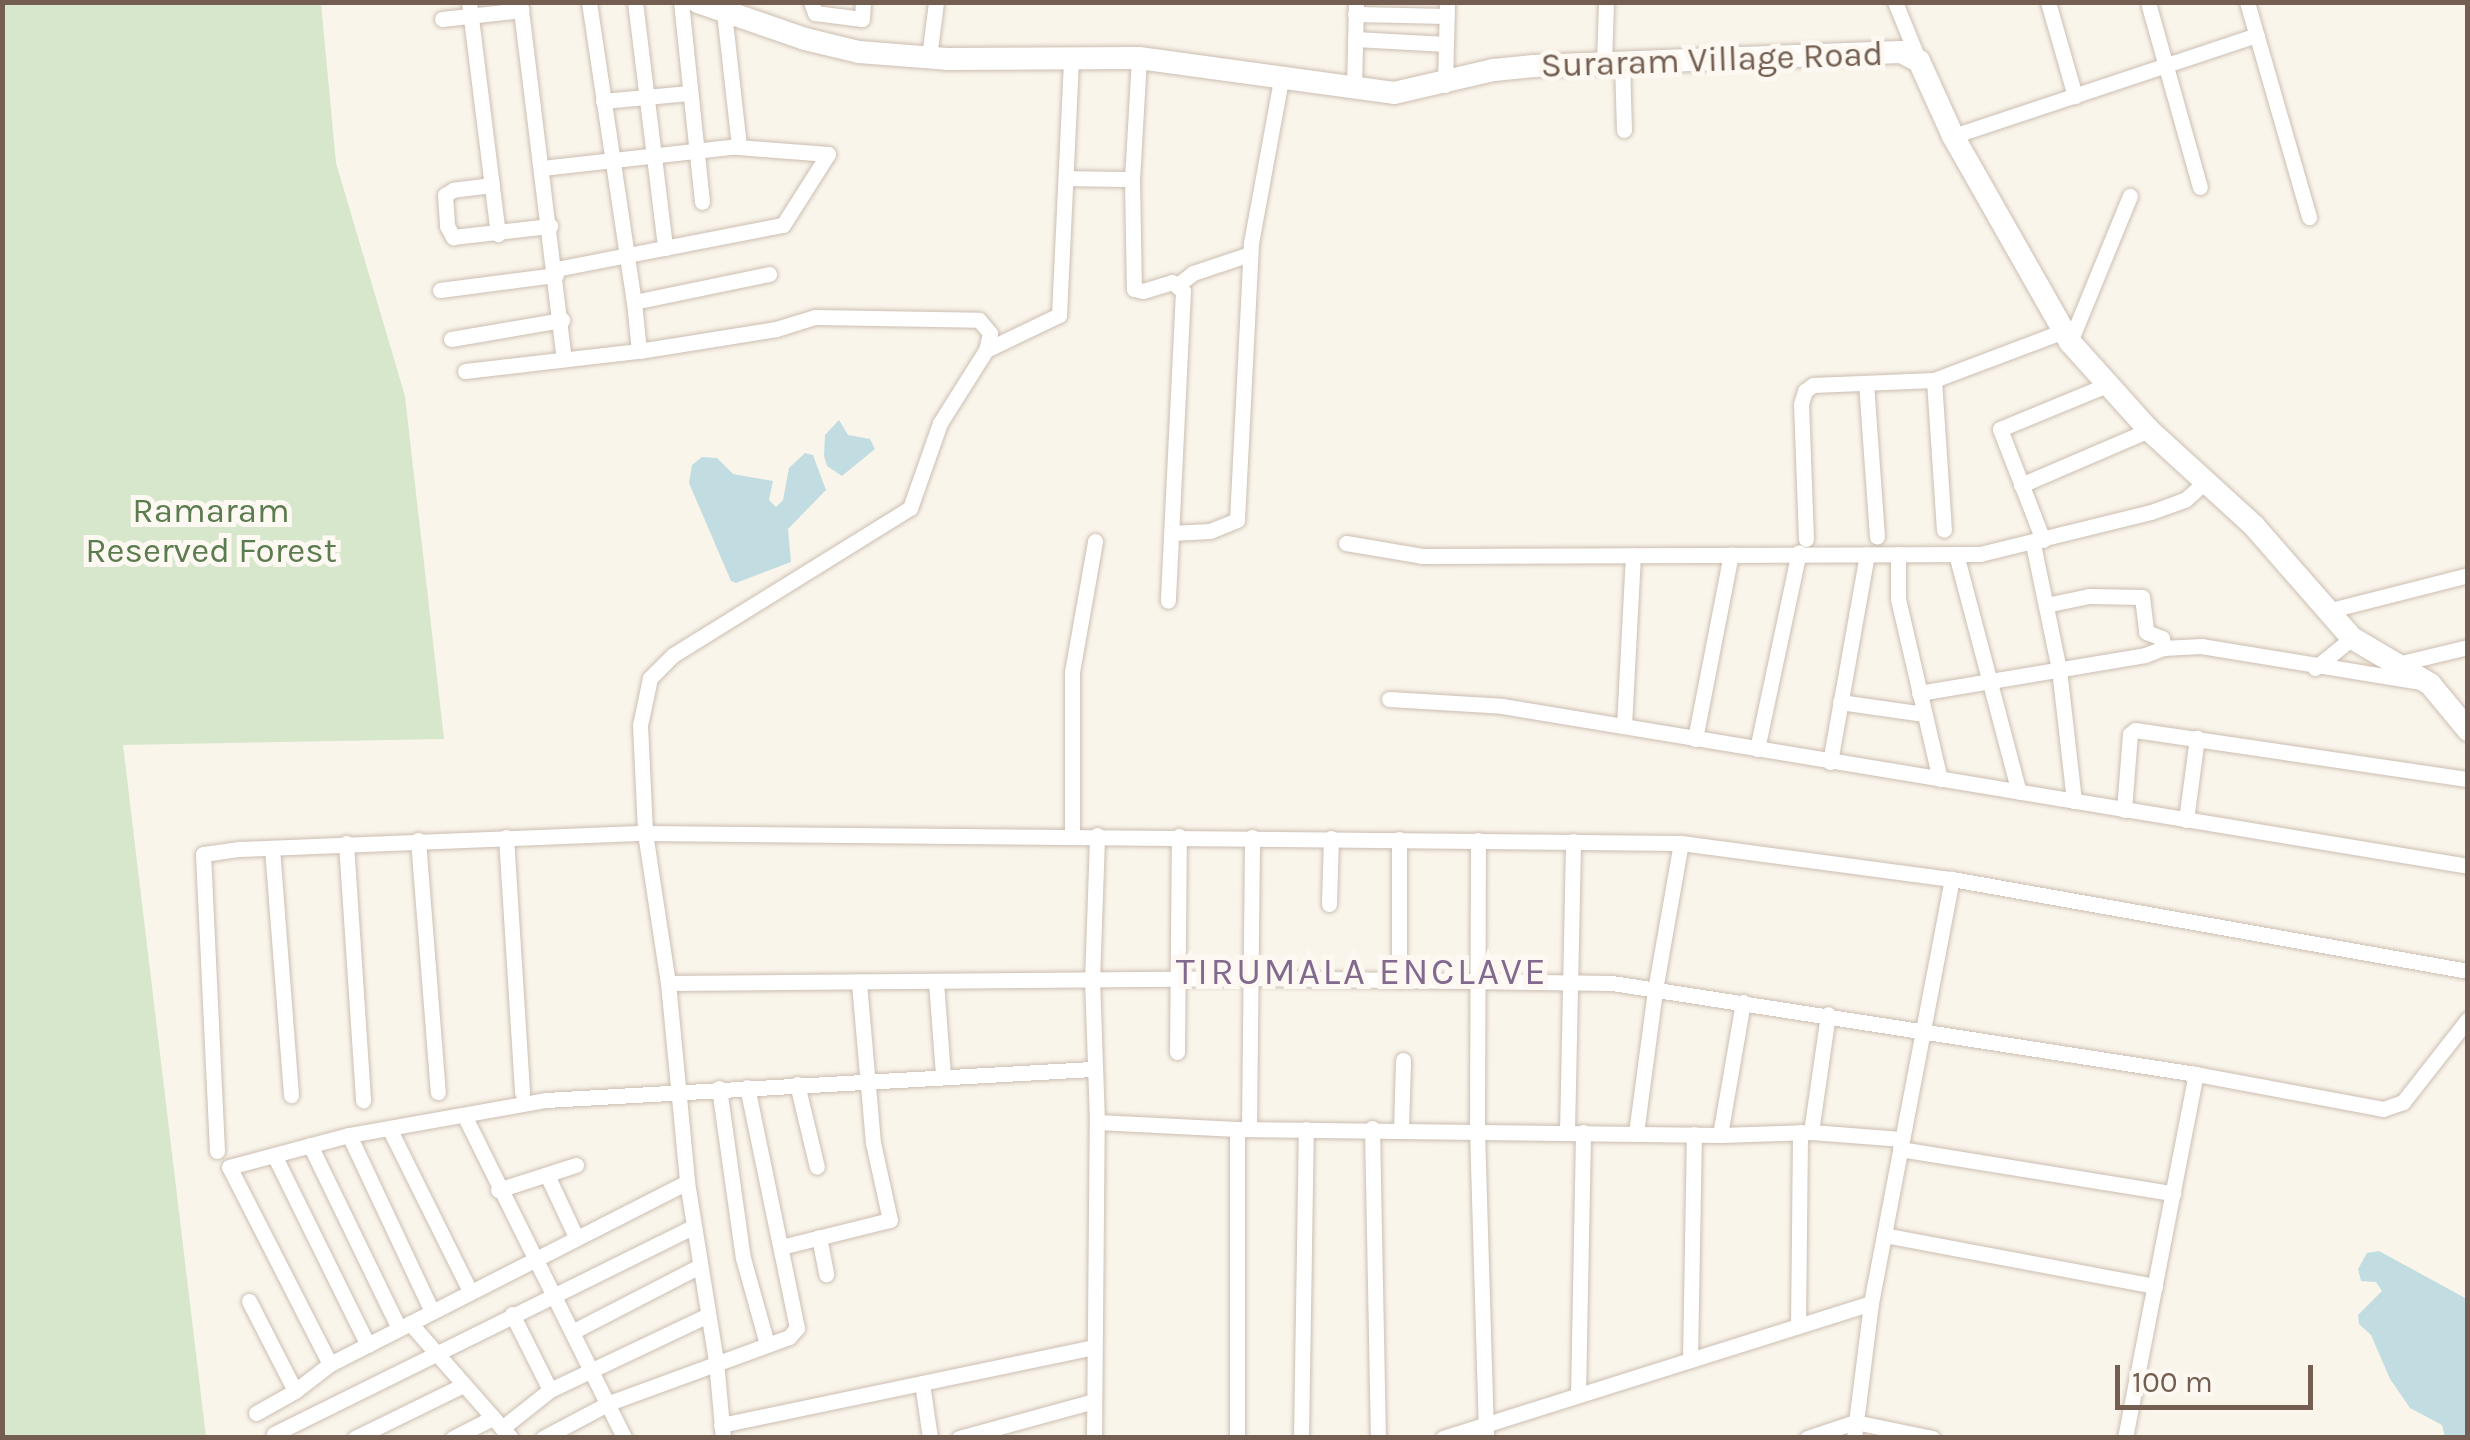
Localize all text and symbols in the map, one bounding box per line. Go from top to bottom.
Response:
street label: Suraram Village Road [1540,33,1884,87]
park label: Ramaram Reserved Forest [85,490,337,572]
district label: TIRUMALA ENCLAVE [1176,949,1548,995]
scale bar [2120,1345,2318,1407]
text: 100 m [2132,1364,2213,1400]

